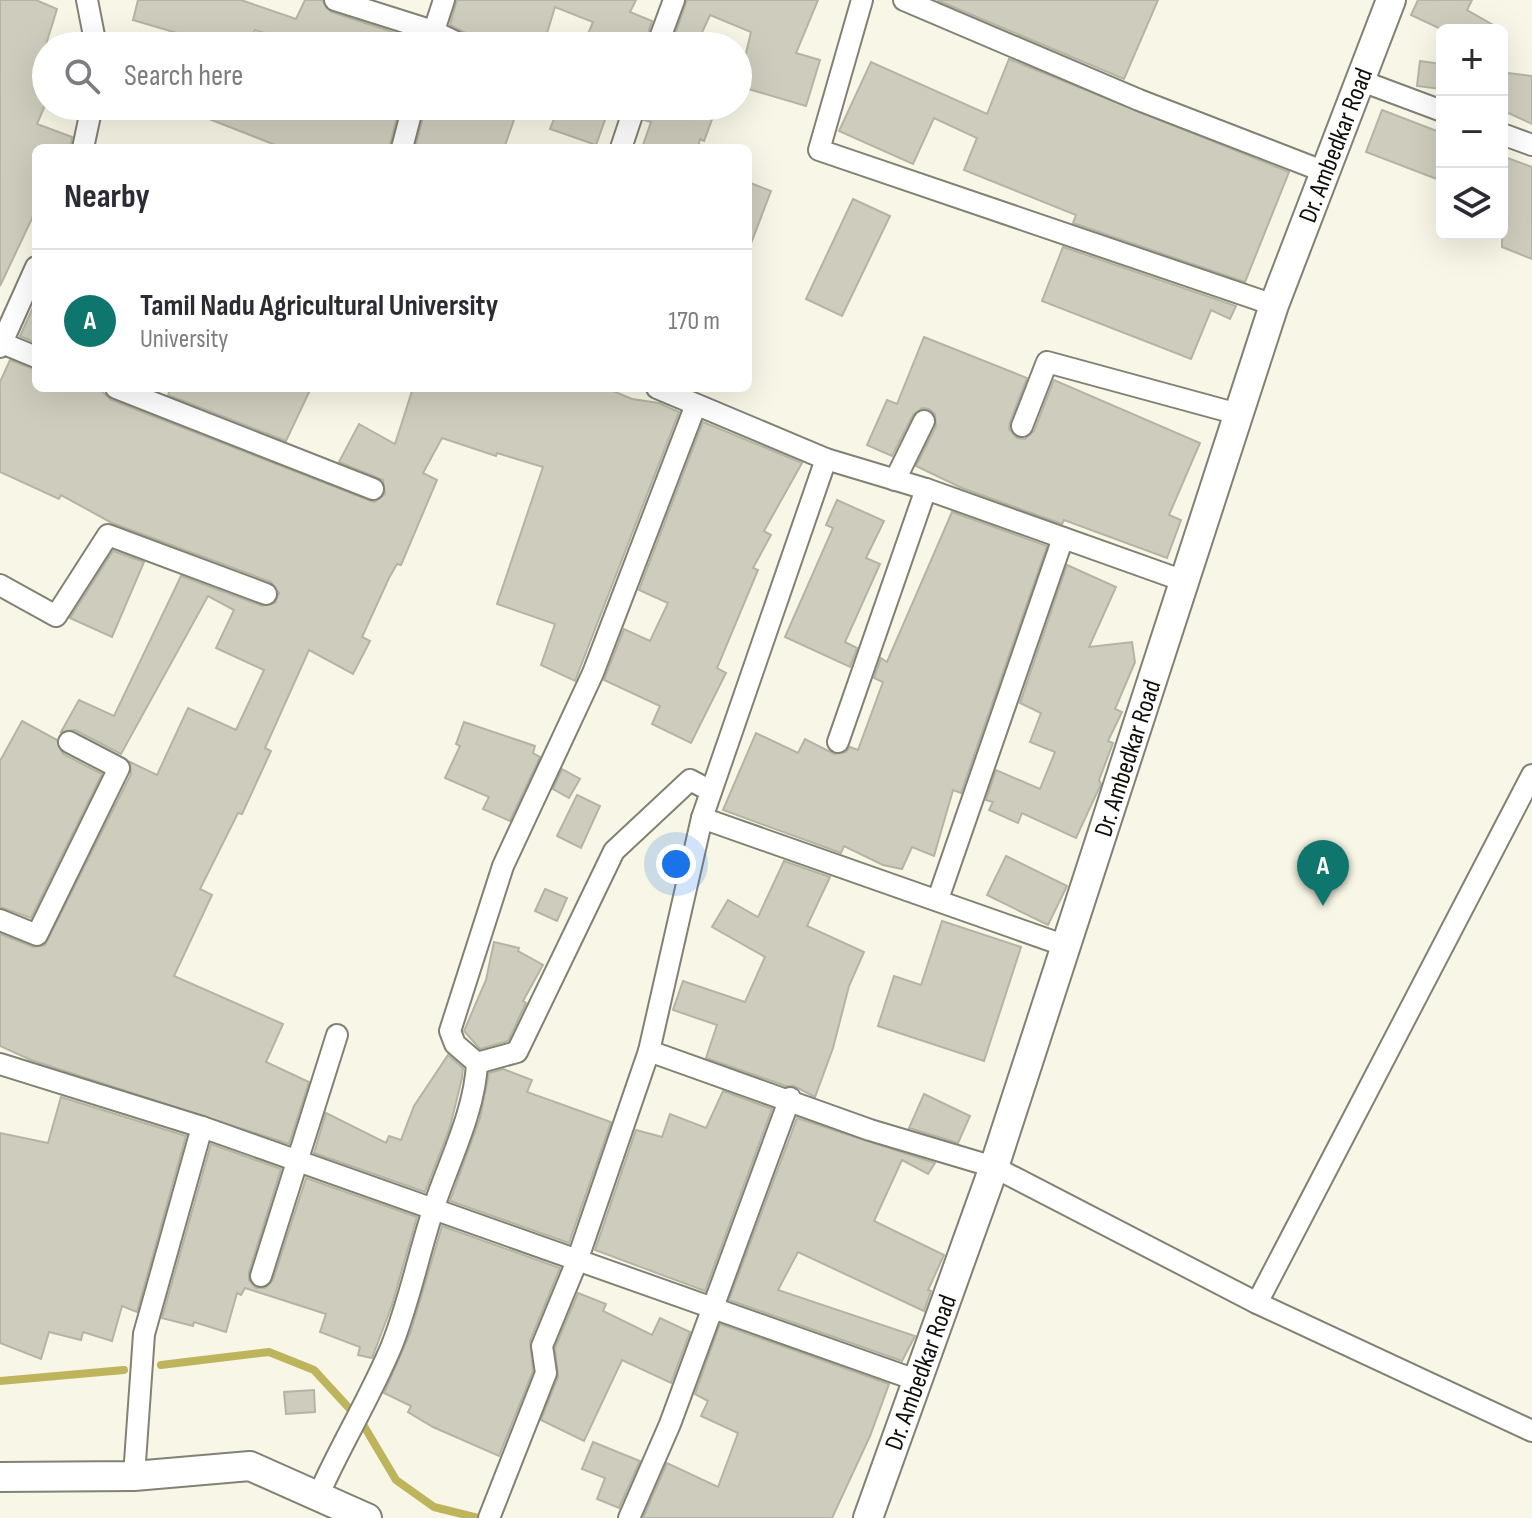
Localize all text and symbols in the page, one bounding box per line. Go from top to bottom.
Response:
map controls [1436,24,1508,240]
button: + [1436,24,1508,96]
search box [32,32,752,120]
icon: search [60,54,104,98]
text: Search here [124,58,243,94]
street label: Dr. Ambedkar Road [1293,64,1380,227]
button: − [1436,96,1508,168]
button: layers [1436,168,1508,240]
text: Nearby [64,176,150,217]
text: Tamil Nadu Agricultural University [140,288,498,324]
text: A [84,306,96,337]
text: 170 m [668,306,720,337]
text: University [140,324,228,355]
street label: Dr. Ambedkar Road [1088,676,1168,841]
pin: A [1297,840,1349,906]
your location [656,844,696,884]
street label: Dr. Ambedkar Road [879,1291,964,1454]

